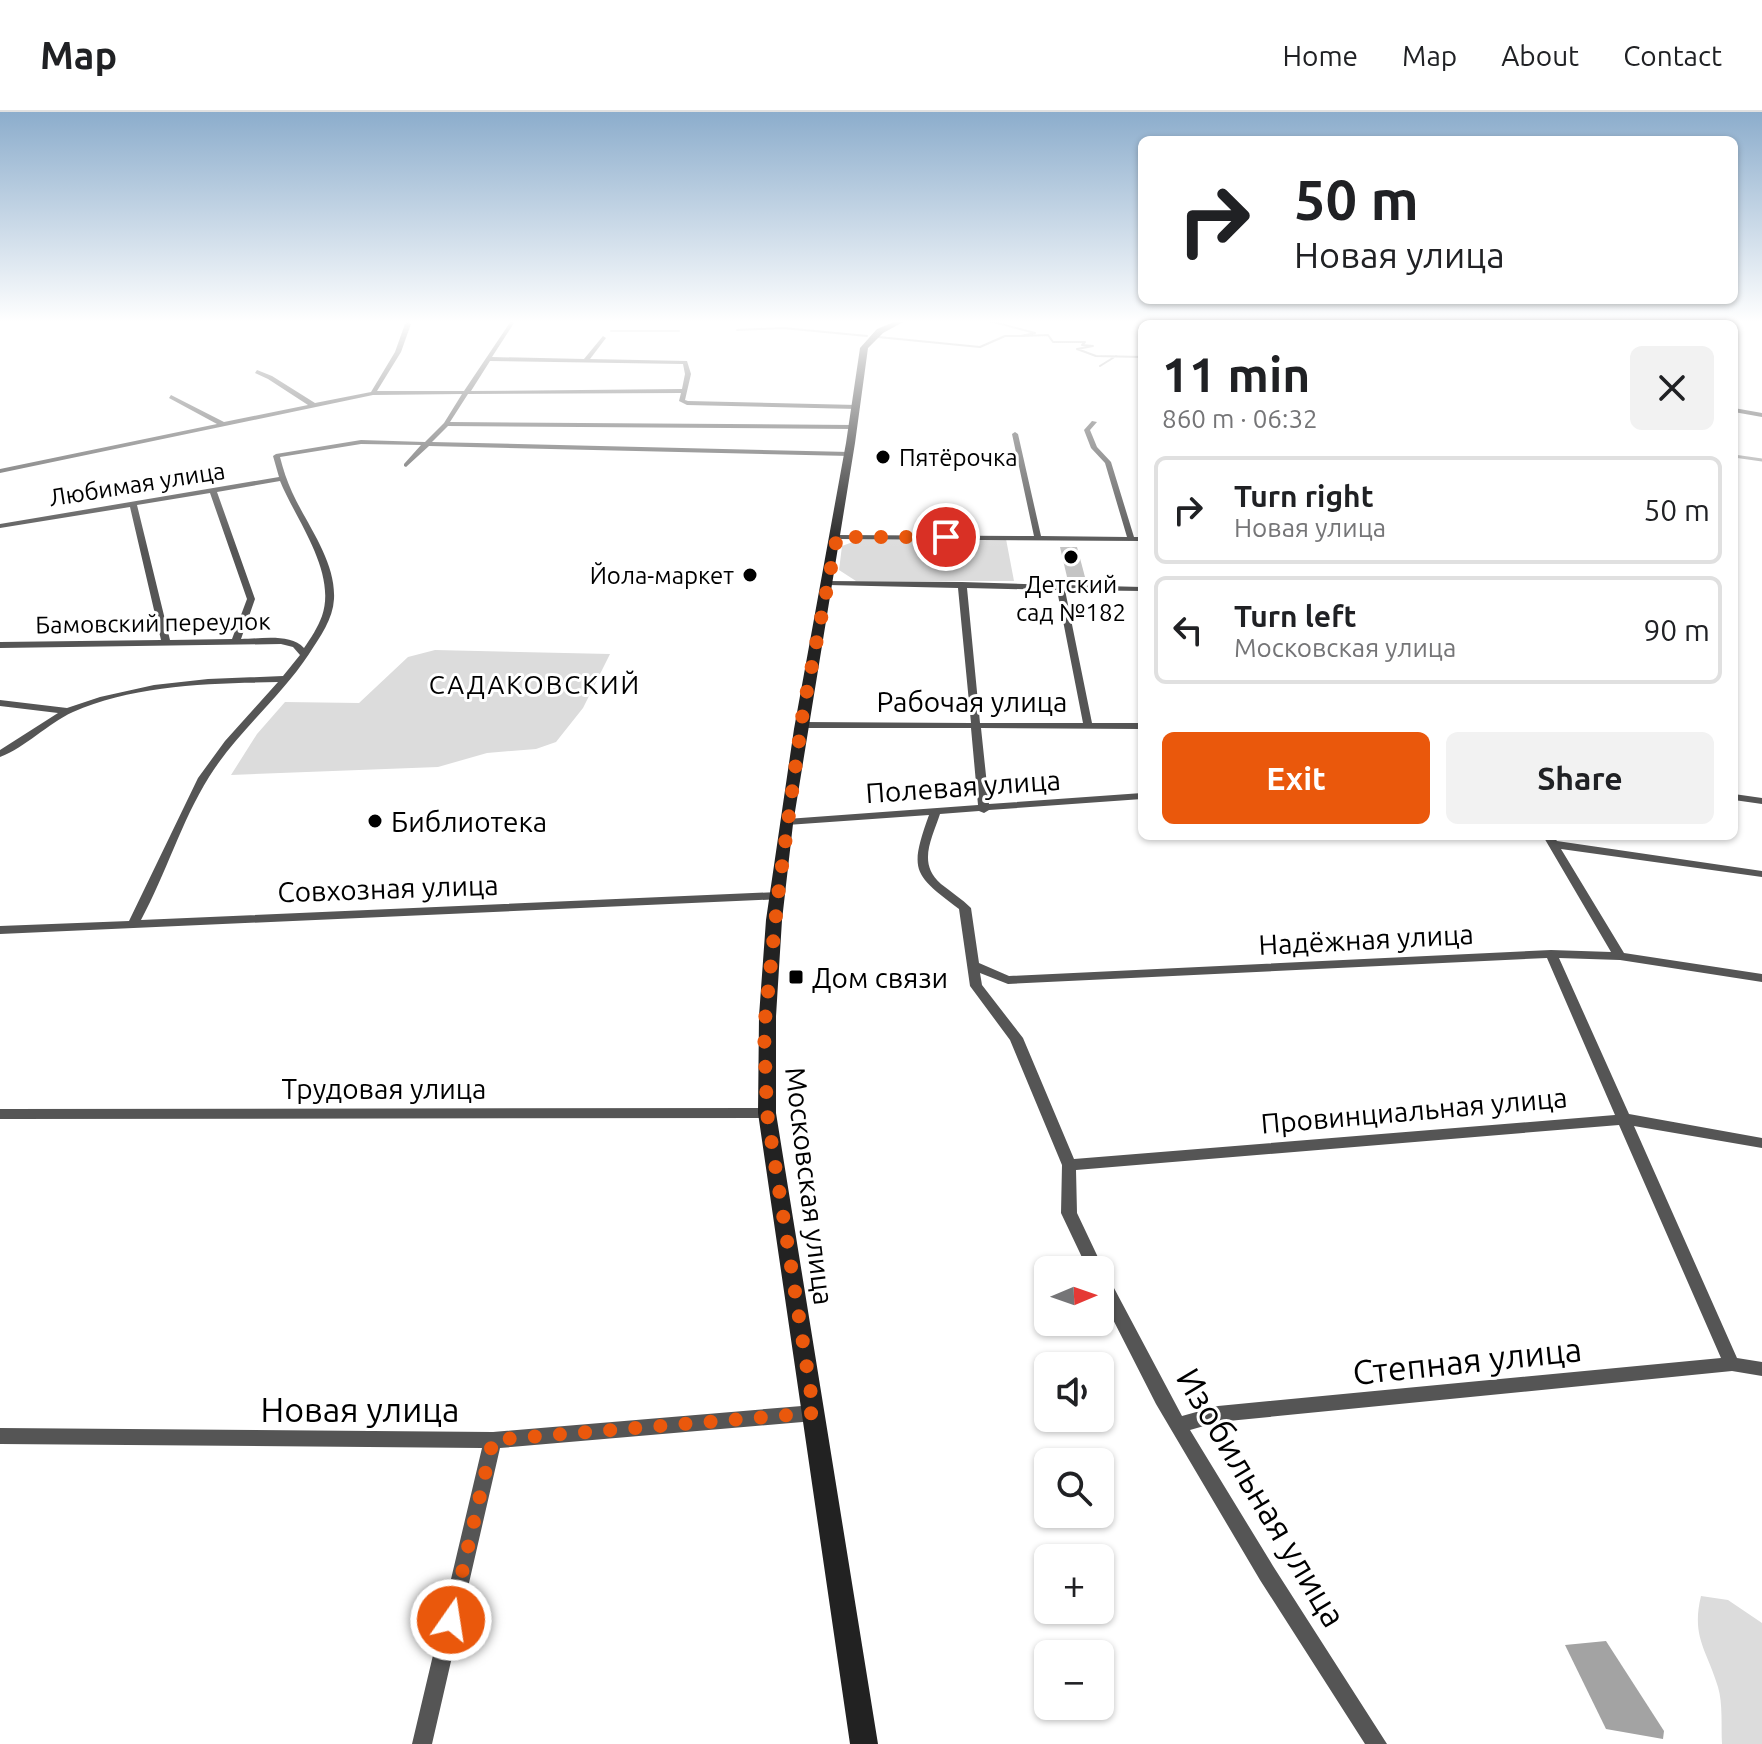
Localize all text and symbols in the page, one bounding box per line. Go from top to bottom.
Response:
text: Map [40,34,117,76]
text: Home [1283,40,1358,71]
text: Map [1402,40,1457,71]
text: About [1501,40,1579,71]
text: Contact [1623,40,1722,71]
icon: right [1162,168,1266,272]
text: 50 m [1294,168,1419,231]
text: Новая улица [1294,234,1505,275]
button: close [1630,346,1714,430]
text: 11 min [1162,347,1310,401]
text: 860 m · 06:32 [1162,404,1318,433]
place label: Пятёрочка [899,444,1018,471]
marker: Пятёрочка [874,448,892,466]
street label: Любимая улица [47,457,227,511]
text: Turn right [1234,479,1374,513]
icon: right [1166,488,1210,532]
text: 50 m [1643,493,1710,527]
pin [912,503,980,571]
text: Новая улица [1234,513,1386,542]
icon: arrive [924,515,968,559]
marker: Детский сад №182 [1062,548,1080,566]
place label: Йола-маркет [590,561,734,589]
marker: Йола-маркет [741,566,759,584]
place label: Детский сад №182 [1016,571,1126,626]
text: Turn left [1234,599,1356,633]
street label: Бамовский переулок [35,607,271,639]
icon: left [1166,608,1210,652]
text: 90 m [1643,613,1710,647]
text: Московская улица [1234,633,1456,662]
district label: САДАКОВСКИЙ [429,670,641,699]
street label: Рабочая улица [877,686,1067,717]
button: Exit [1162,732,1430,824]
button: Share [1446,732,1714,824]
street label: Полевая улица [864,764,1062,808]
place label: Библиотека [391,806,547,837]
marker: Библиотека [366,812,384,830]
street label: Совхозная улица [277,869,499,907]
street label: Надёжная улица [1258,918,1474,960]
place label: Дом связи [812,962,948,993]
marker: Дом связи [787,968,805,986]
street label: Московская улица [780,1065,840,1307]
street label: Трудовая улица [281,1073,487,1104]
street label: Провинциальная улица [1260,1081,1568,1139]
north arrow [1034,1256,1114,1336]
map controls [1034,1256,1114,1720]
street label: Степная улица [1351,1329,1583,1391]
button: sound [1034,1352,1114,1432]
street label: Изобильная улица [1170,1361,1354,1633]
street label: Новая улица [261,1390,459,1428]
button: search [1034,1448,1114,1528]
button: + [1034,1544,1114,1624]
position arrow [409,1578,493,1662]
button: − [1034,1640,1114,1720]

